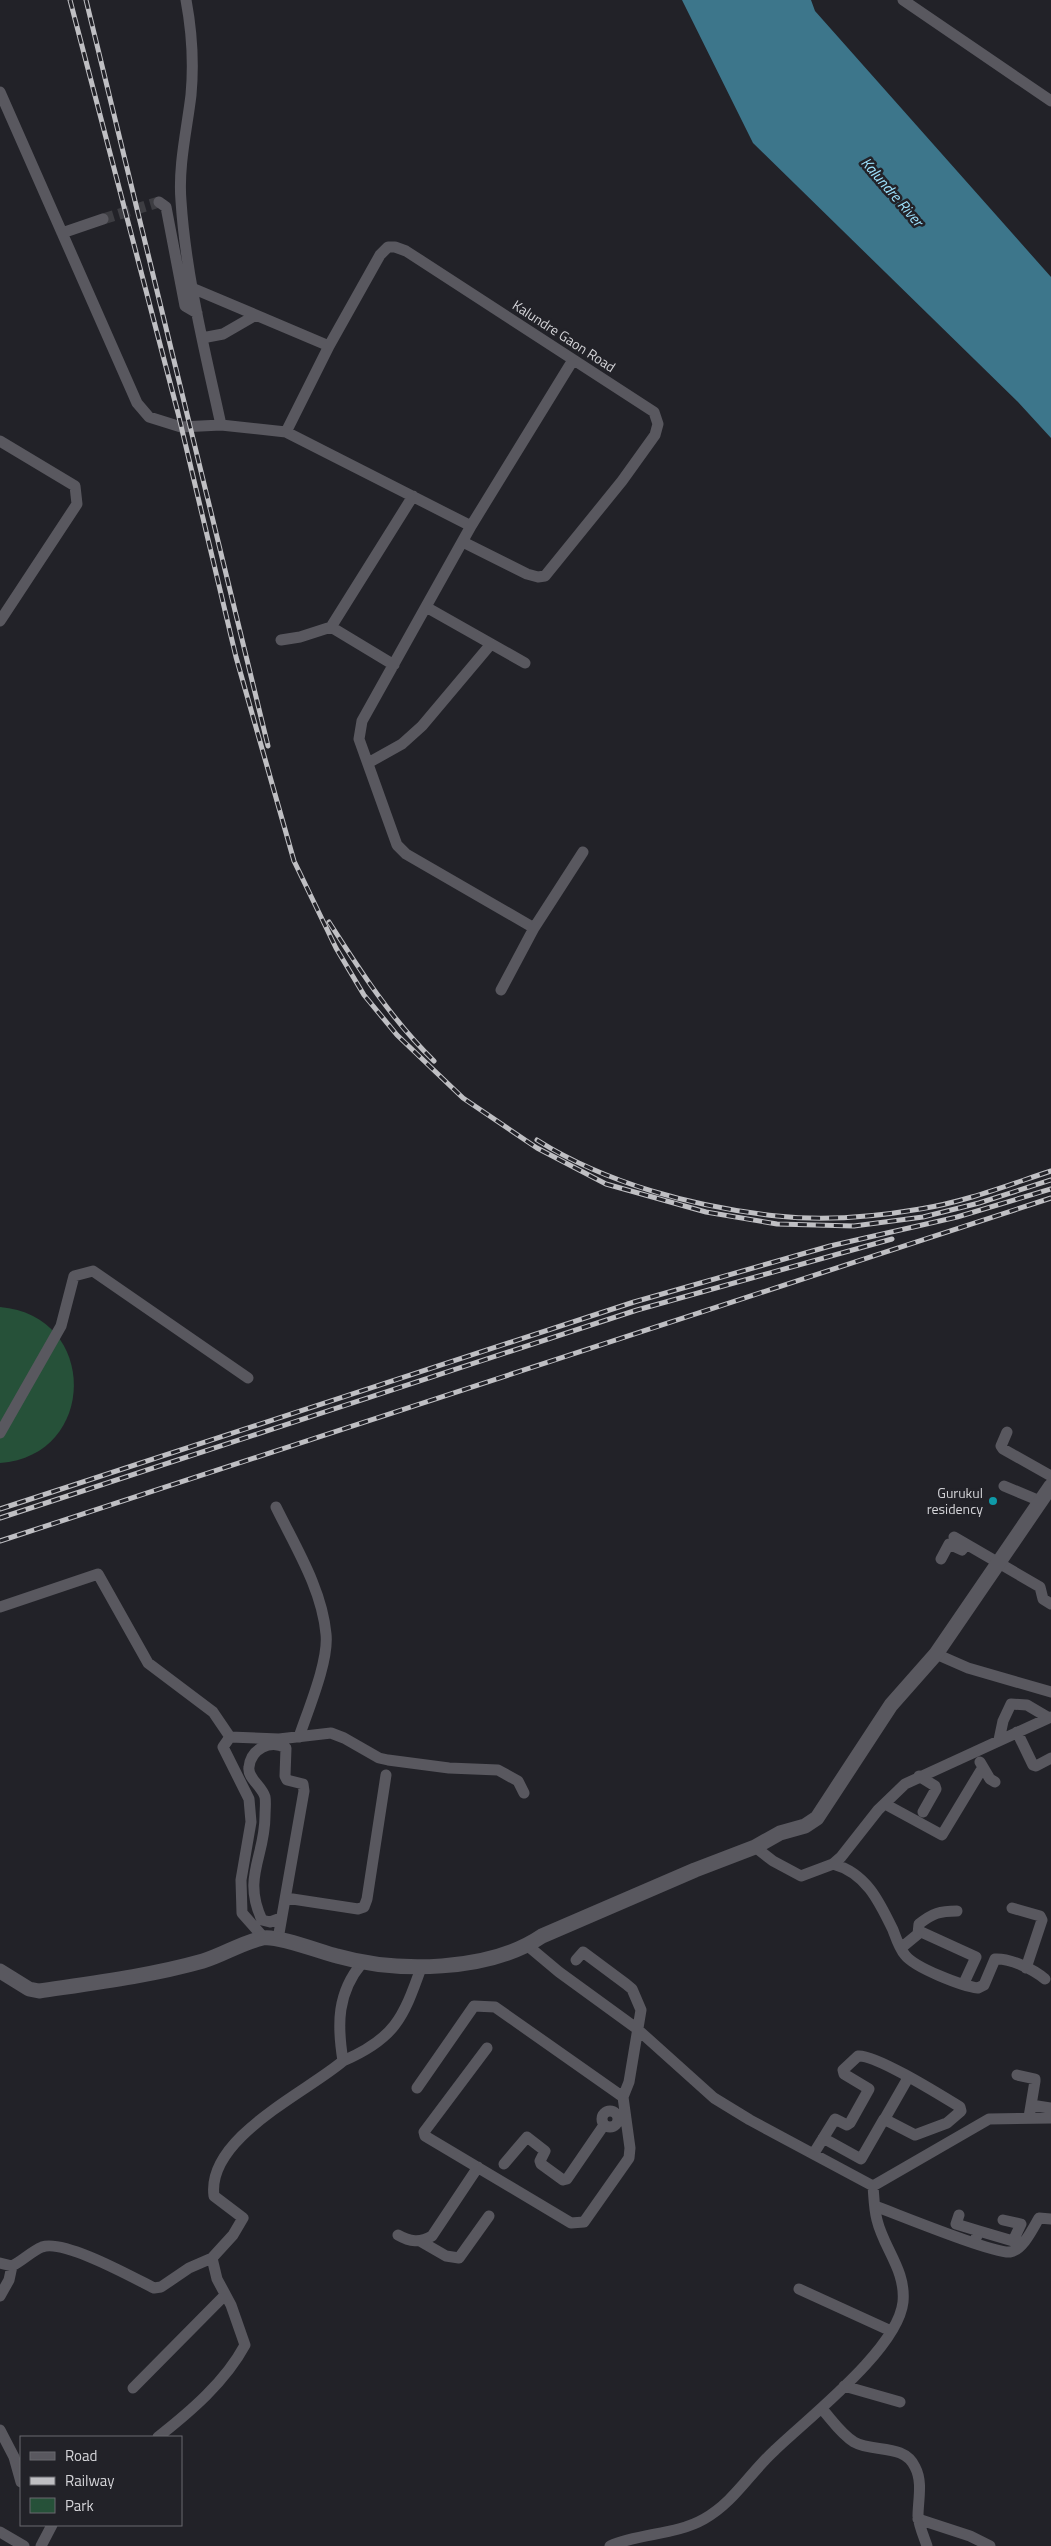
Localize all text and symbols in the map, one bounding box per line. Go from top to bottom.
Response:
water label: Kalundre River [856,152,931,233]
street label: Kalundre Gaon Road [508,294,620,377]
place label: Gurukul residency [927,1482,983,1519]
marker: Gurukul residency [987,1495,999,1507]
legend [20,2436,182,2526]
text: Road [65,2444,97,2467]
text: Railway [65,2469,115,2492]
text: Park [65,2494,94,2517]

